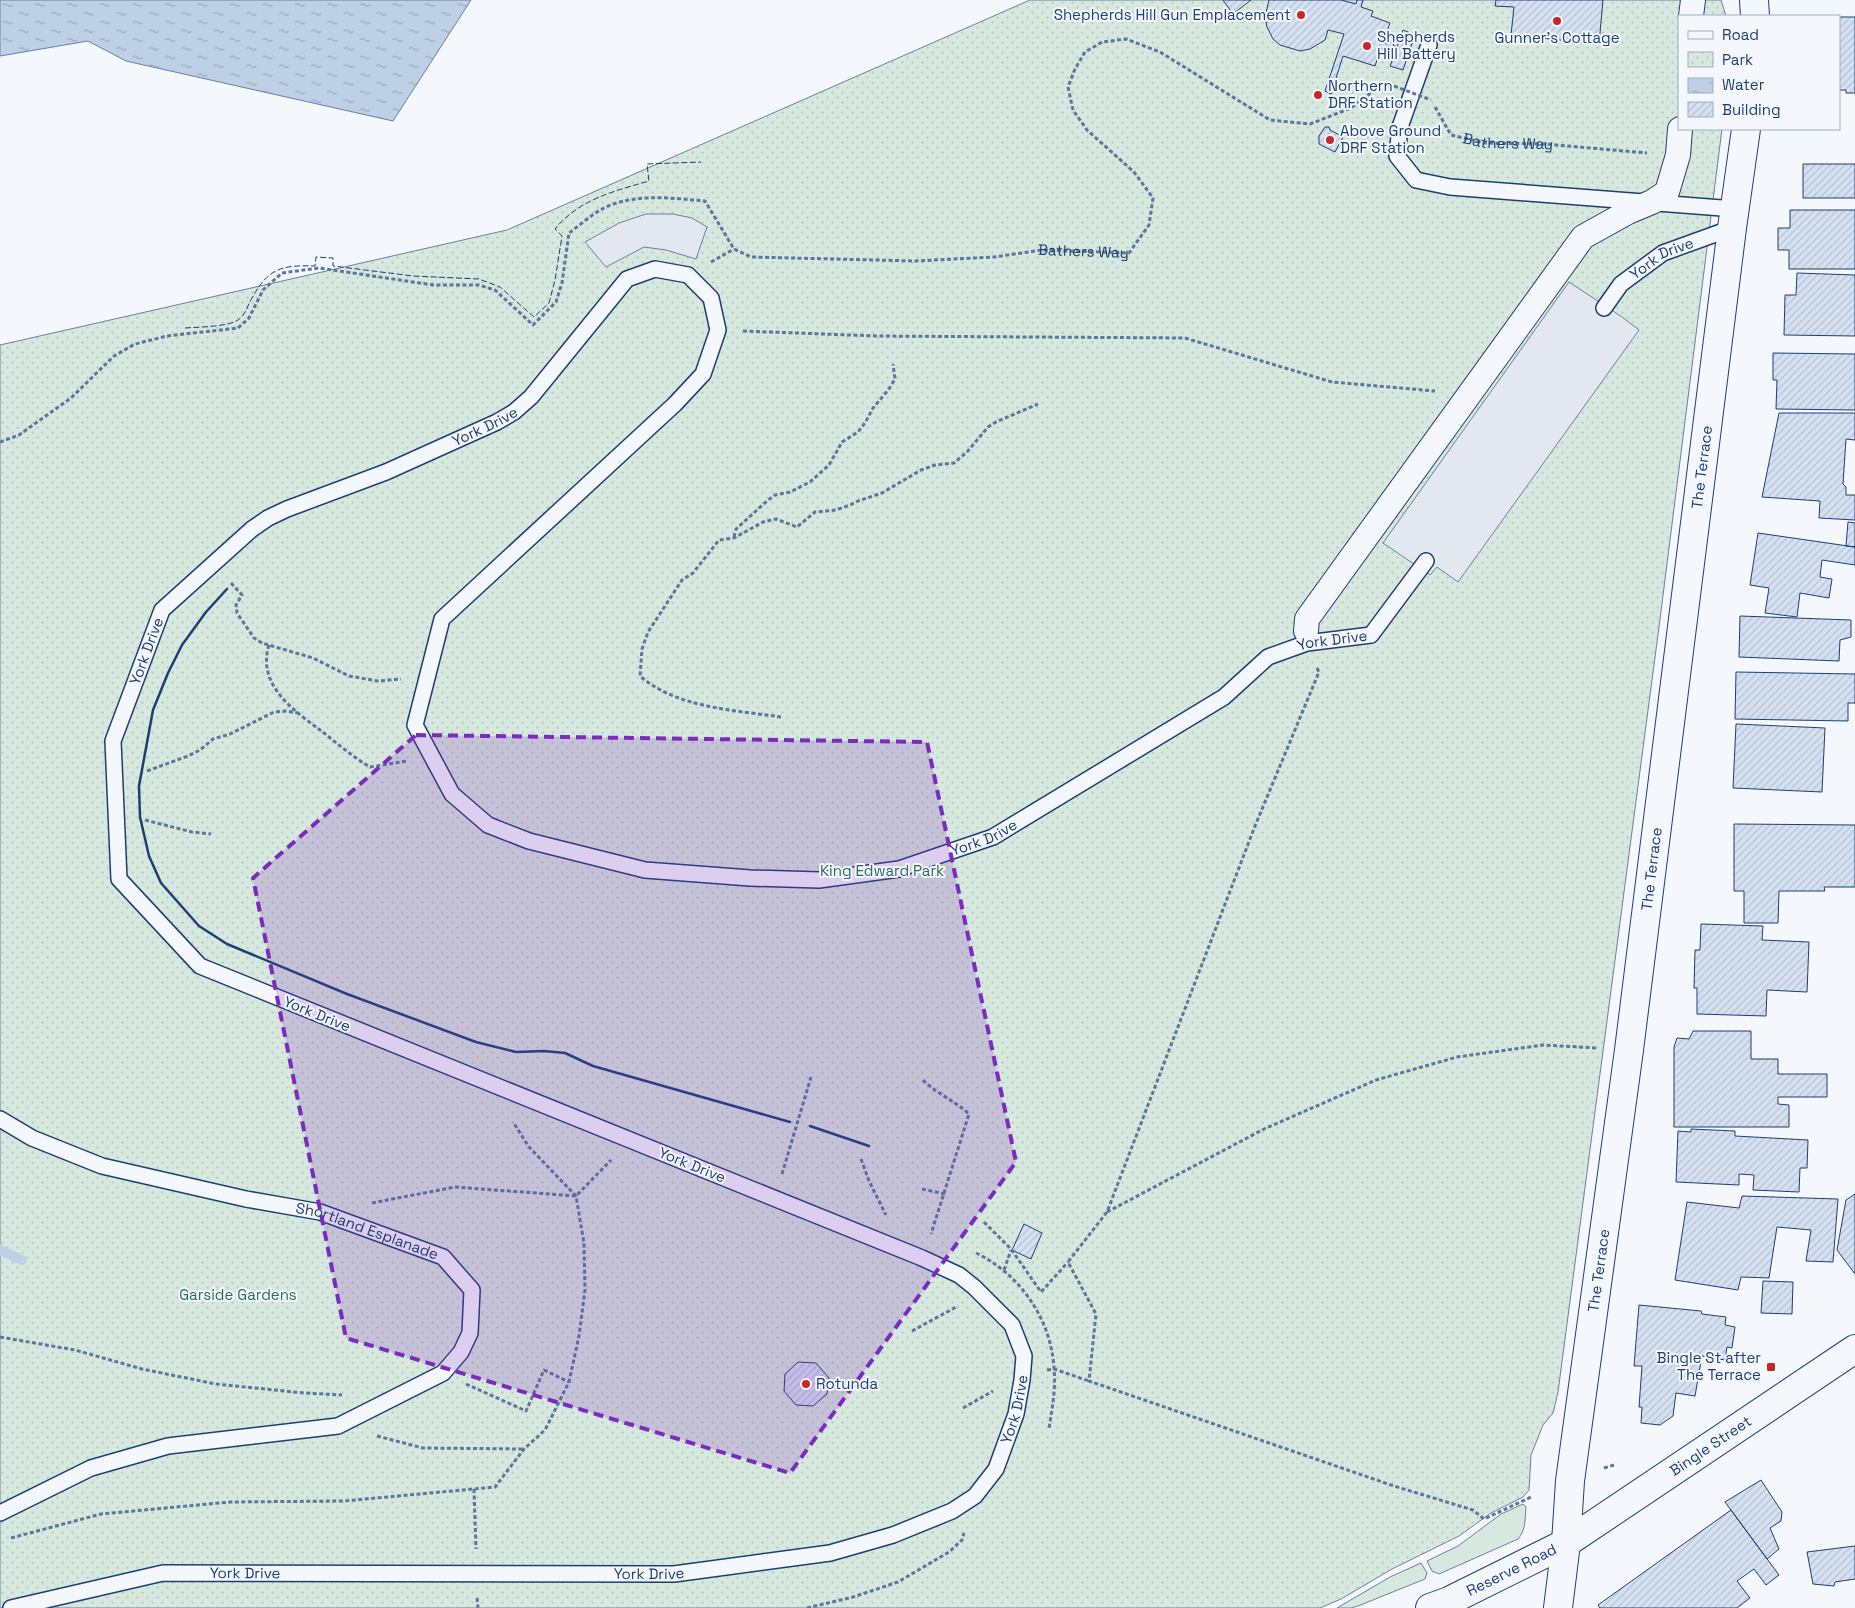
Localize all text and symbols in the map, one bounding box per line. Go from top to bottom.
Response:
place label: Shepherds Hill Gun Emplacement [1054,5,1291,24]
marker: Shepherds Hill Gun Emplacement [1295,9,1307,21]
marker: Gunner's Cottage [1551,15,1563,27]
legend [1678,15,1840,130]
text: Road [1722,25,1759,44]
place label: Shepherds Hill Battery [1377,27,1456,63]
place label: Gunner's Cottage [1494,28,1620,47]
marker: Shepherds Hill Battery [1361,40,1373,52]
text: Park [1722,50,1753,69]
text: Water [1722,75,1765,94]
place label: Northern DRF Station [1328,76,1413,112]
marker: Northern DRF Station [1312,89,1324,101]
text: Building [1722,100,1781,119]
place label: Above Ground DRF Station [1340,121,1441,157]
street label: Bathers Way [1461,128,1554,154]
marker: Above Ground DRF Station [1324,134,1336,146]
street label: York Drive [1626,233,1696,283]
street label: Bathers Way [1038,240,1129,262]
street label: York Drive [449,402,521,450]
street label: The Terrace [1687,424,1716,510]
street label: York Drive [125,614,167,687]
street label: York Drive [1294,626,1368,655]
street label: York Drive [948,815,1021,860]
street label: The Terrace [1637,826,1666,912]
park label: King Edward Park [820,861,944,880]
street label: York Drive [281,991,354,1036]
street label: York Drive [656,1142,729,1187]
street label: Shortland Esplanade [294,1198,441,1264]
street label: The Terrace [1583,1228,1613,1313]
park label: Garside Gardens [179,1285,297,1304]
place label: Bingle St after The Terrace [1657,1348,1761,1384]
marker: Bingle St after The Terrace [1765,1361,1777,1373]
place label: Rotunda [816,1374,878,1393]
street label: York Drive [996,1374,1031,1446]
marker: Rotunda [800,1378,812,1390]
street label: Bingle Street [1666,1411,1755,1480]
street label: Reserve Road [1463,1539,1559,1600]
street label: York Drive [210,1563,281,1582]
street label: York Drive [614,1563,686,1583]

